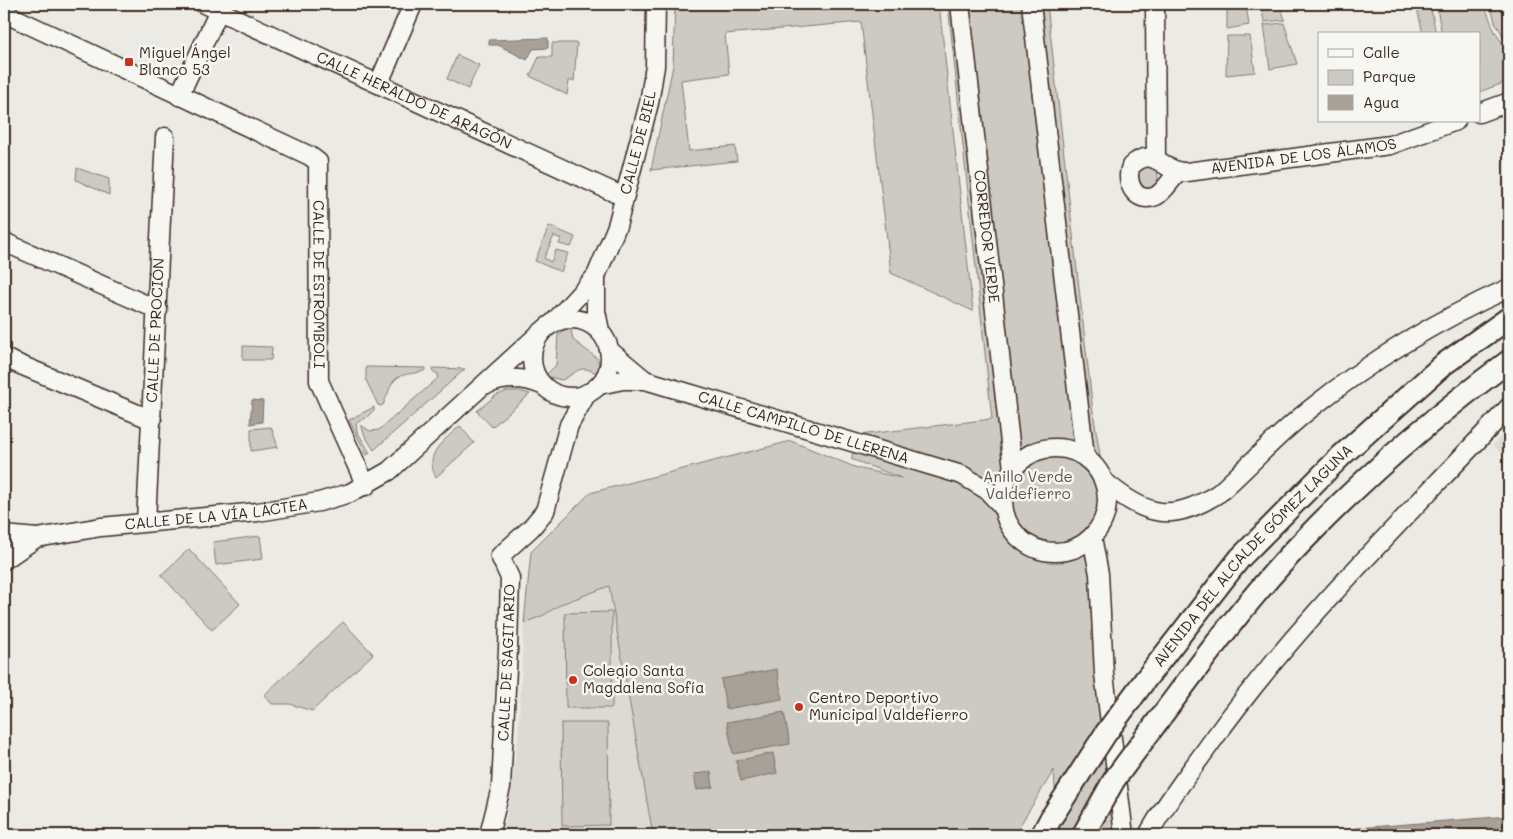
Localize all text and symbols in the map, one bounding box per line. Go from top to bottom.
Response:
legend [1318,32,1480,122]
place label: Miguel Ángel Blanco 53 [139,42,231,79]
text: Calle [1363,42,1400,62]
street label: CALLE HERALDO DE ARAGÓN [313,46,515,153]
marker: Miguel Ángel Blanco 53 [123,56,135,68]
text: Parque [1363,66,1416,86]
street label: CALLE DE BIEL [615,89,660,196]
text: Agua [1363,92,1400,112]
street label: AVENIDA DE LOS ÁLAMOS [1209,133,1399,178]
street label: CORREDOR VERDE [970,169,1005,304]
street label: CALLE DE ESTRÓMBOLI [309,200,330,369]
street label: CALLE DE PROCIÓN [141,257,168,403]
street label: CALLE CAMPILLO DE LLERENA [696,385,912,468]
street label: AVENIDA DEL ALCALDE GÓMEZ LAGUNA [1148,439,1356,670]
park label: Anillo Verde Valdefierro [983,466,1073,503]
street label: CALLE DE LA VÍA LÁCTEA [124,493,309,534]
street label: CALLE DE SAGITARIO [492,584,519,742]
place label: Colegio Santa Magdalena Sofía [583,660,705,697]
marker: Colegio Santa Magdalena Sofía [567,674,579,686]
place label: Centro Deportivo Municipal Valdefierro [809,687,968,724]
marker: Centro Deportivo Municipal Valdefierro [793,701,805,713]

